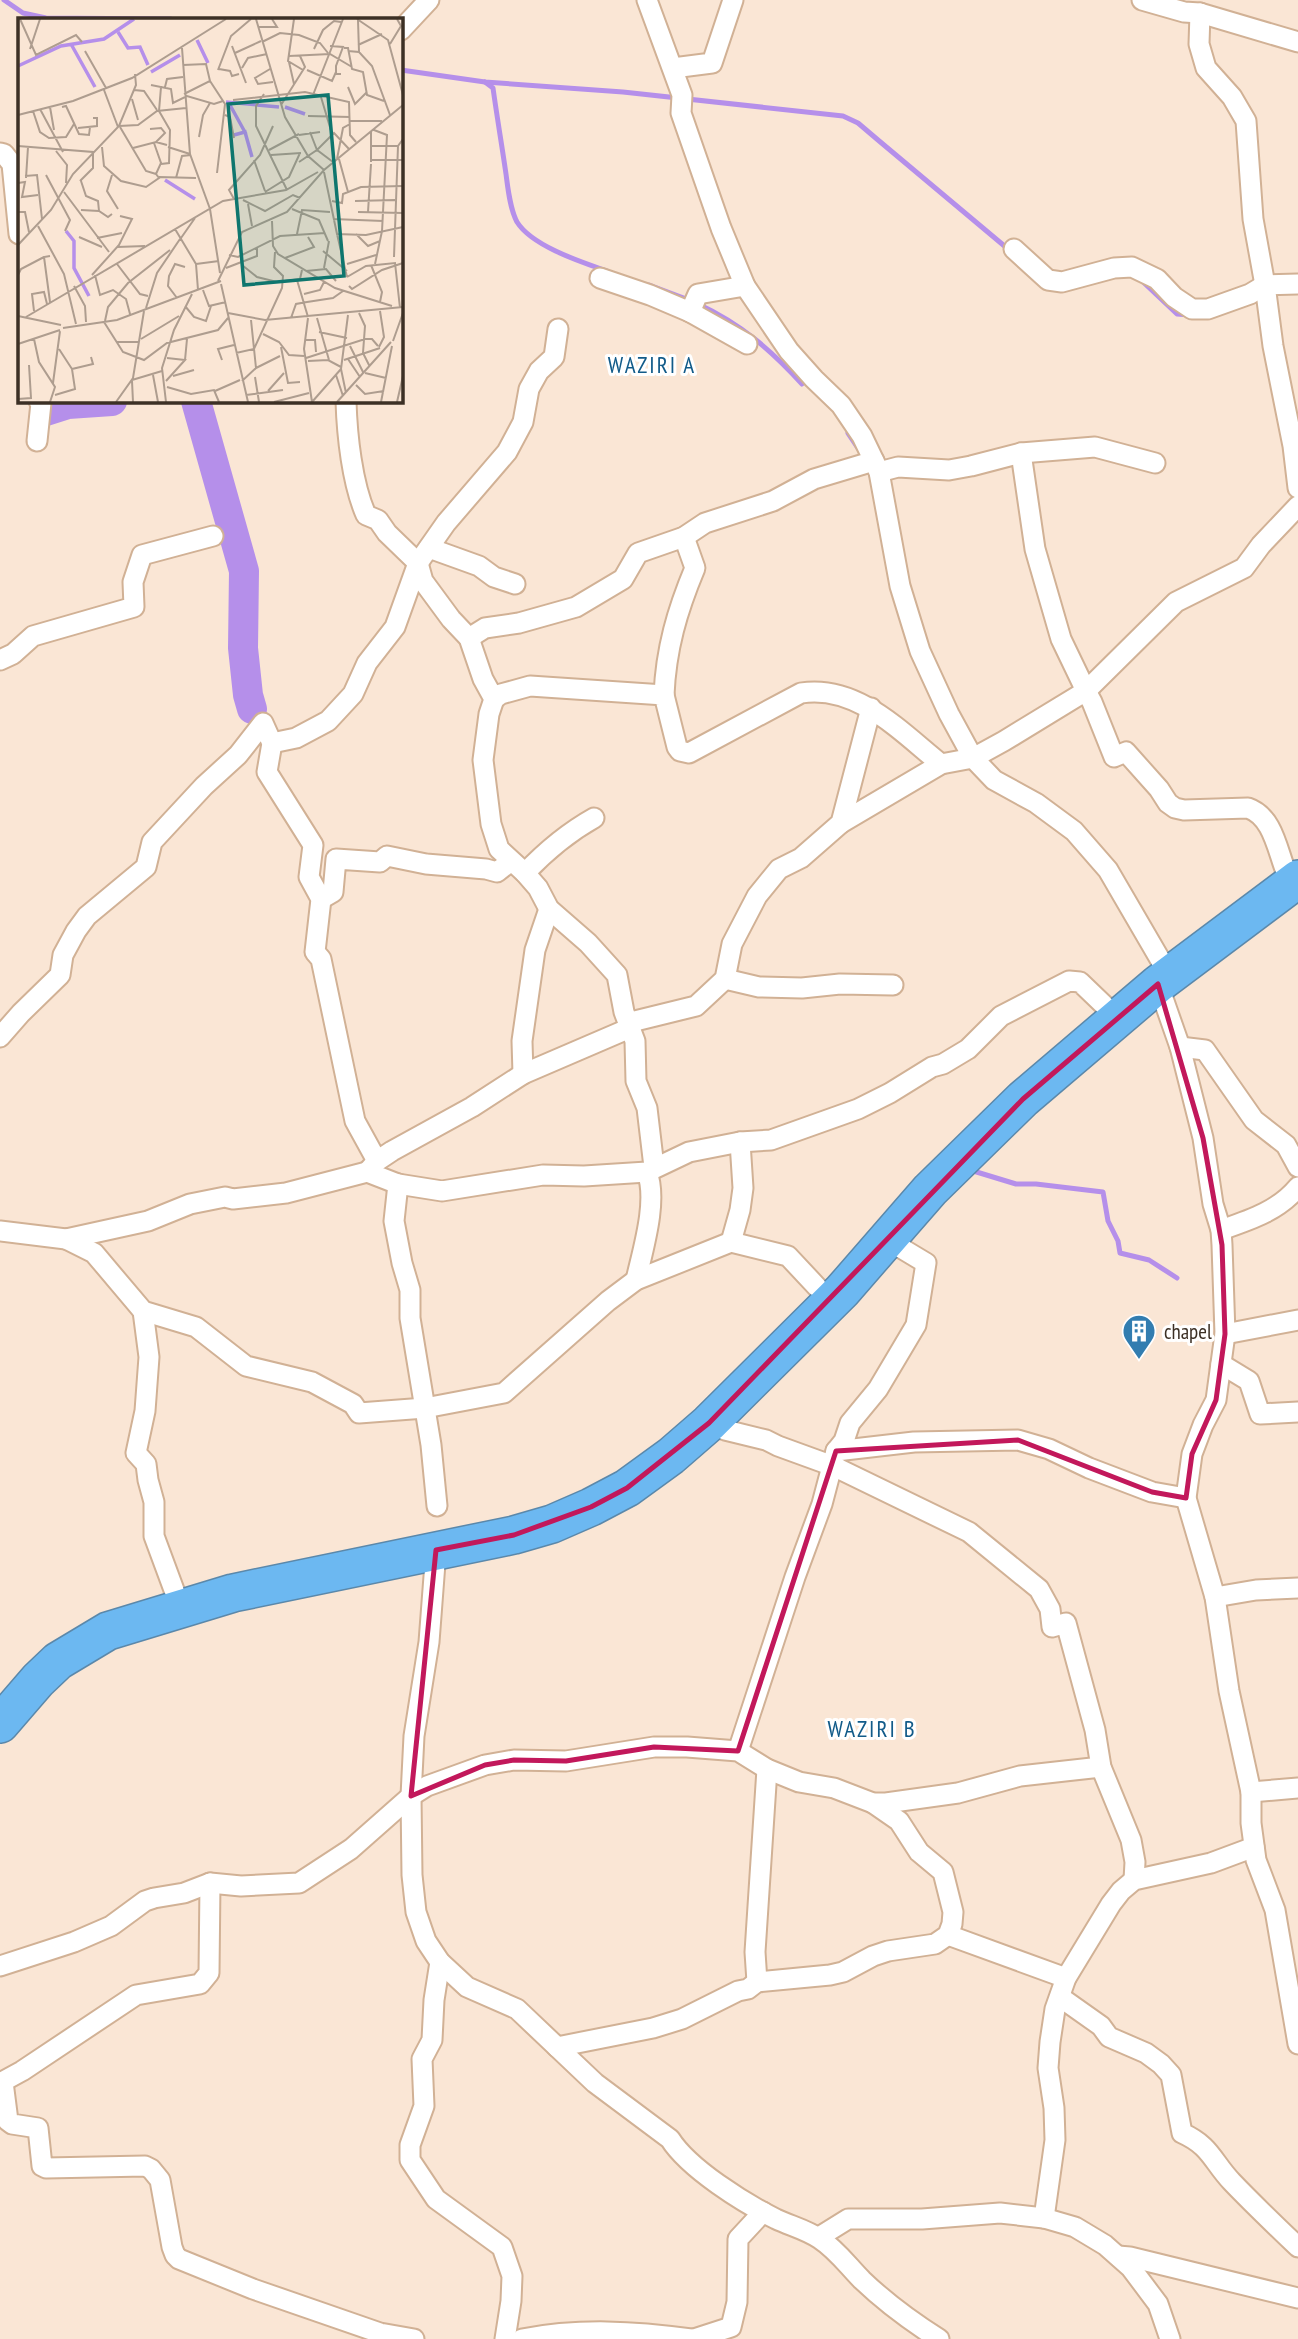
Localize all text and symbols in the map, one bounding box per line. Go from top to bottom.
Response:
inset map [18,18,402,402]
district label: WAZIRI A [608,350,696,379]
building icon: chapel [1120,1312,1158,1361]
place label: chapel [1164,1318,1212,1345]
district label: WAZIRI B [827,1714,917,1743]

